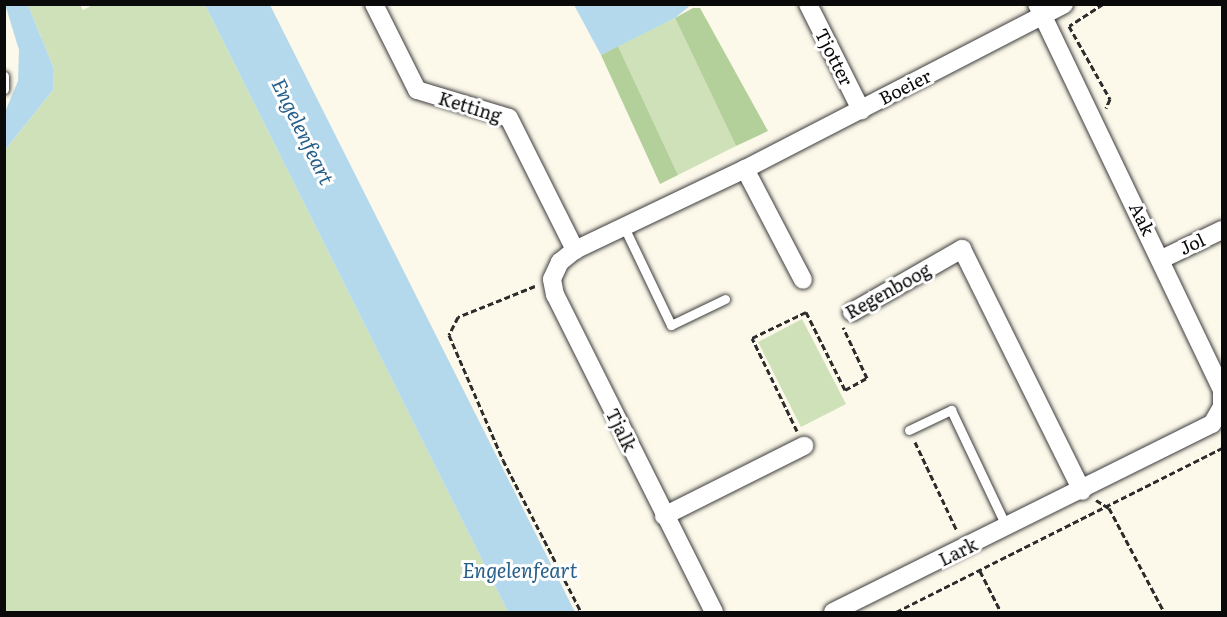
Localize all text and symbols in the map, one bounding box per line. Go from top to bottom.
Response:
street label: Tjotter [810,25,858,89]
street label: Boeier [875,65,935,109]
water label: Engelenfeart [268,74,340,188]
street label: Ketting [436,87,504,127]
street label: Aak [1125,199,1159,239]
street label: Jol [1176,229,1208,259]
street label: Regenboog [842,259,934,323]
street label: Tjalk [601,405,641,455]
street label: Lark [935,534,981,570]
water label: Engelenfeart [462,557,578,581]

